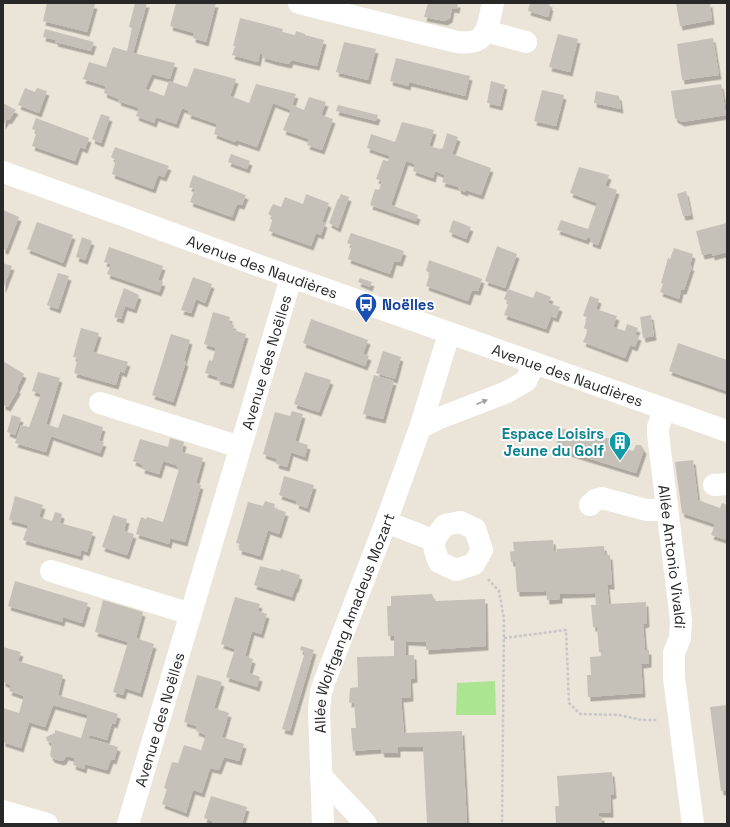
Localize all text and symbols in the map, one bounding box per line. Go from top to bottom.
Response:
street label: Avenue des Naudières [184,230,341,302]
bus stop icon: Noëlles [353,291,379,324]
street label: Avenue des Noëlles [237,292,295,432]
place label: Noëlles [382,295,435,314]
street label: Avenue des Naudières [489,339,646,410]
one-way arrow [476,399,488,405]
place label: Espace Loisirs Jeune du Golf [502,424,604,460]
building icon: Espace Loisirs Jeune du Golf [607,429,633,462]
street label: Allée Antonio Vivaldi [655,484,691,629]
street label: Allée Wolfgang Amadeus Mozart [309,510,398,734]
street label: Avenue des Noëlles [130,650,188,789]

